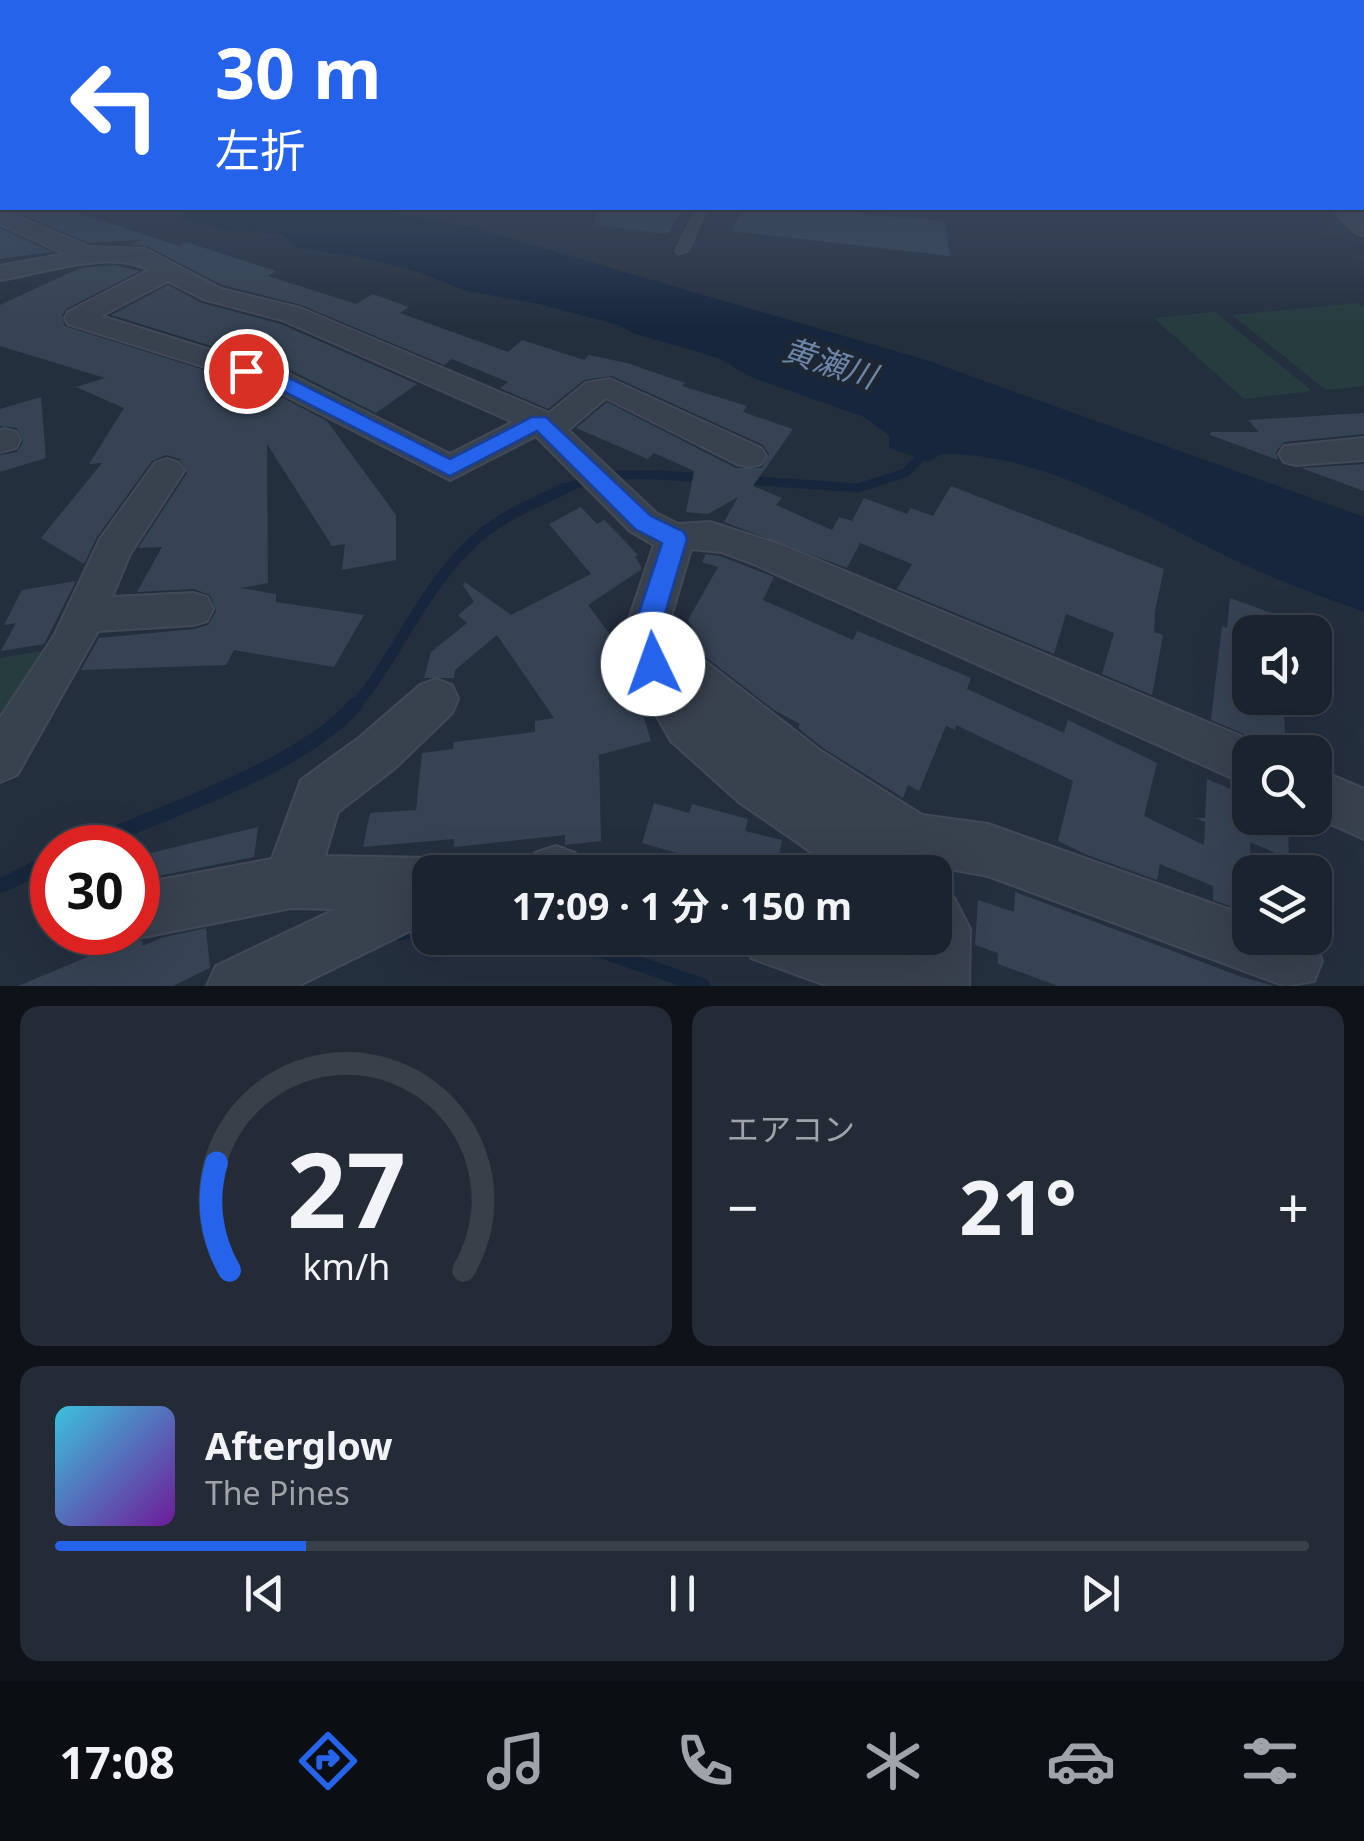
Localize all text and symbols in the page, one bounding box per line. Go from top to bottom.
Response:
text: 30 m [215,24,382,120]
icon: left [50,40,180,170]
text: 左折 [215,119,305,180]
water label: 黄瀬川 [778,327,885,398]
pin [204,329,289,414]
icon: arrive [219,344,274,399]
position arrow [601,612,705,716]
map controls [1232,615,1332,955]
button: sound [1232,615,1332,715]
button: search [1232,735,1332,835]
speed limit sign: 30 [30,825,160,955]
button: layers [1232,855,1332,955]
text: 17:09 · 1 分 · 150 m [512,879,852,931]
text: エアコン [727,1107,855,1150]
text: 27 [287,1117,405,1258]
text: 21° [959,1155,1077,1257]
text: − [727,1169,758,1244]
text: + [1278,1169,1309,1244]
text: km/h [302,1242,390,1290]
text: Afterglow [205,1419,393,1471]
text: The Pines [205,1471,350,1514]
icon: previous [237,1566,292,1621]
icon: pause [655,1566,710,1621]
icon: next [1073,1566,1128,1621]
icon: directions [293,1726,363,1796]
icon: music [481,1726,551,1796]
icon: phone [670,1726,740,1796]
icon: climate [858,1726,928,1796]
icon: car [1046,1726,1116,1796]
icon: filters [1235,1726,1305,1796]
text: 17:08 [59,1731,175,1792]

